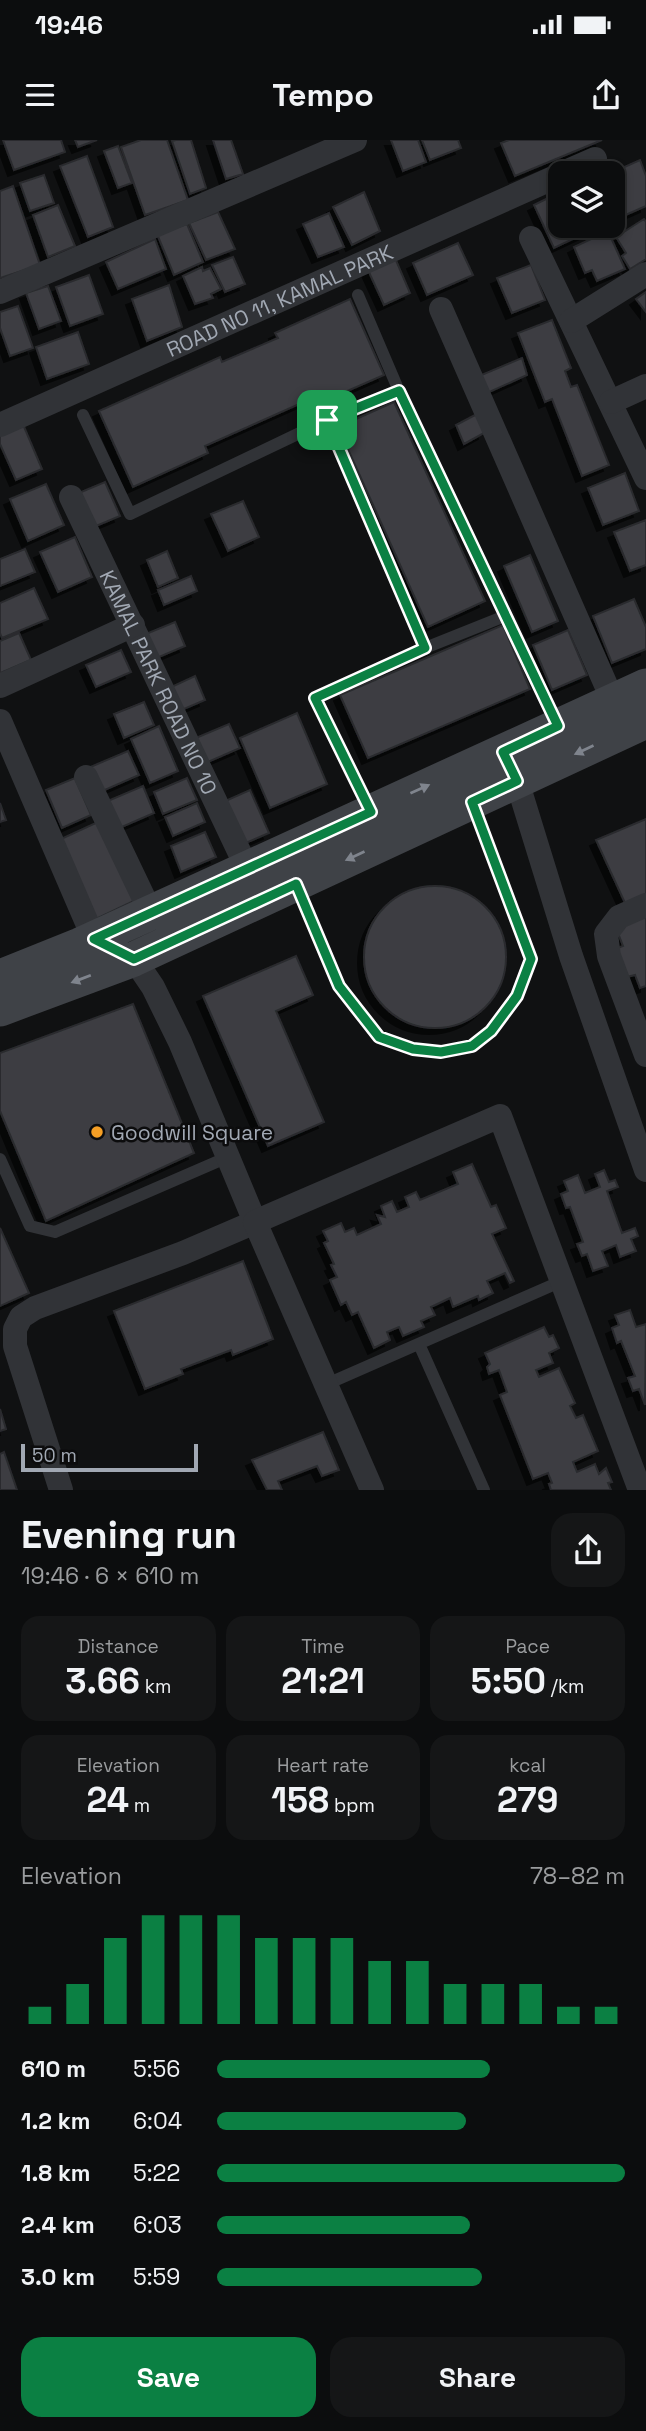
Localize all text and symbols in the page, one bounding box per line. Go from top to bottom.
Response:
text: 19:46 [35,8,103,42]
text: Tempo [272,75,374,115]
icon: menu [21,76,59,114]
icon: share [587,76,625,114]
map controls [548,161,625,238]
button: layers [548,161,625,238]
street label: ROAD NO 11, KAMAL PARK [162,238,397,363]
pin [297,390,357,450]
icon: arrive [308,401,346,439]
street label: KAMAL PARK ROAD NO 10 [94,566,224,799]
one-way arrow [574,744,594,756]
one-way arrow [410,783,430,795]
one-way arrow [345,851,366,862]
one-way arrow [70,974,91,985]
place label: Goodwill Square [111,1119,273,1146]
marker: Goodwill Square [89,1124,105,1140]
scale bar [21,1440,198,1472]
text: 50 m [32,1443,77,1468]
text: Evening run [21,1511,237,1559]
button: share [551,1513,625,1587]
text: 19:46 · 6 × 610 m [21,1561,199,1591]
text: Distance [78,1634,159,1659]
text: Time [301,1634,345,1659]
text: Pace [505,1634,550,1659]
text: 3.66 [65,1659,140,1703]
text: 21:21 [281,1659,365,1703]
text: 5:50 [471,1659,546,1703]
text: km [140,1674,171,1699]
text: /km [546,1674,584,1699]
text: Elevation [77,1753,160,1778]
text: Heart rate [277,1753,369,1778]
text: kcal [509,1753,546,1778]
text: 24 [86,1778,129,1822]
text: 158 [271,1778,329,1822]
text: 279 [497,1778,558,1822]
text: m [129,1793,150,1818]
text: bpm [329,1793,375,1818]
text: Elevation [21,1861,122,1891]
text: 78–82 m [530,1861,625,1891]
text: 610 m [21,2054,86,2084]
text: 5:56 [133,2054,180,2084]
text: 1.2 km [21,2106,90,2136]
text: 6:04 [133,2106,182,2136]
text: 1.8 km [21,2158,91,2188]
text: 5:22 [133,2158,180,2188]
text: 2.4 km [21,2210,95,2240]
text: 6:03 [133,2210,182,2240]
text: 3.0 km [21,2262,95,2292]
text: 5:59 [133,2262,180,2292]
button: Save [21,2337,316,2417]
button: Share [330,2337,625,2417]

